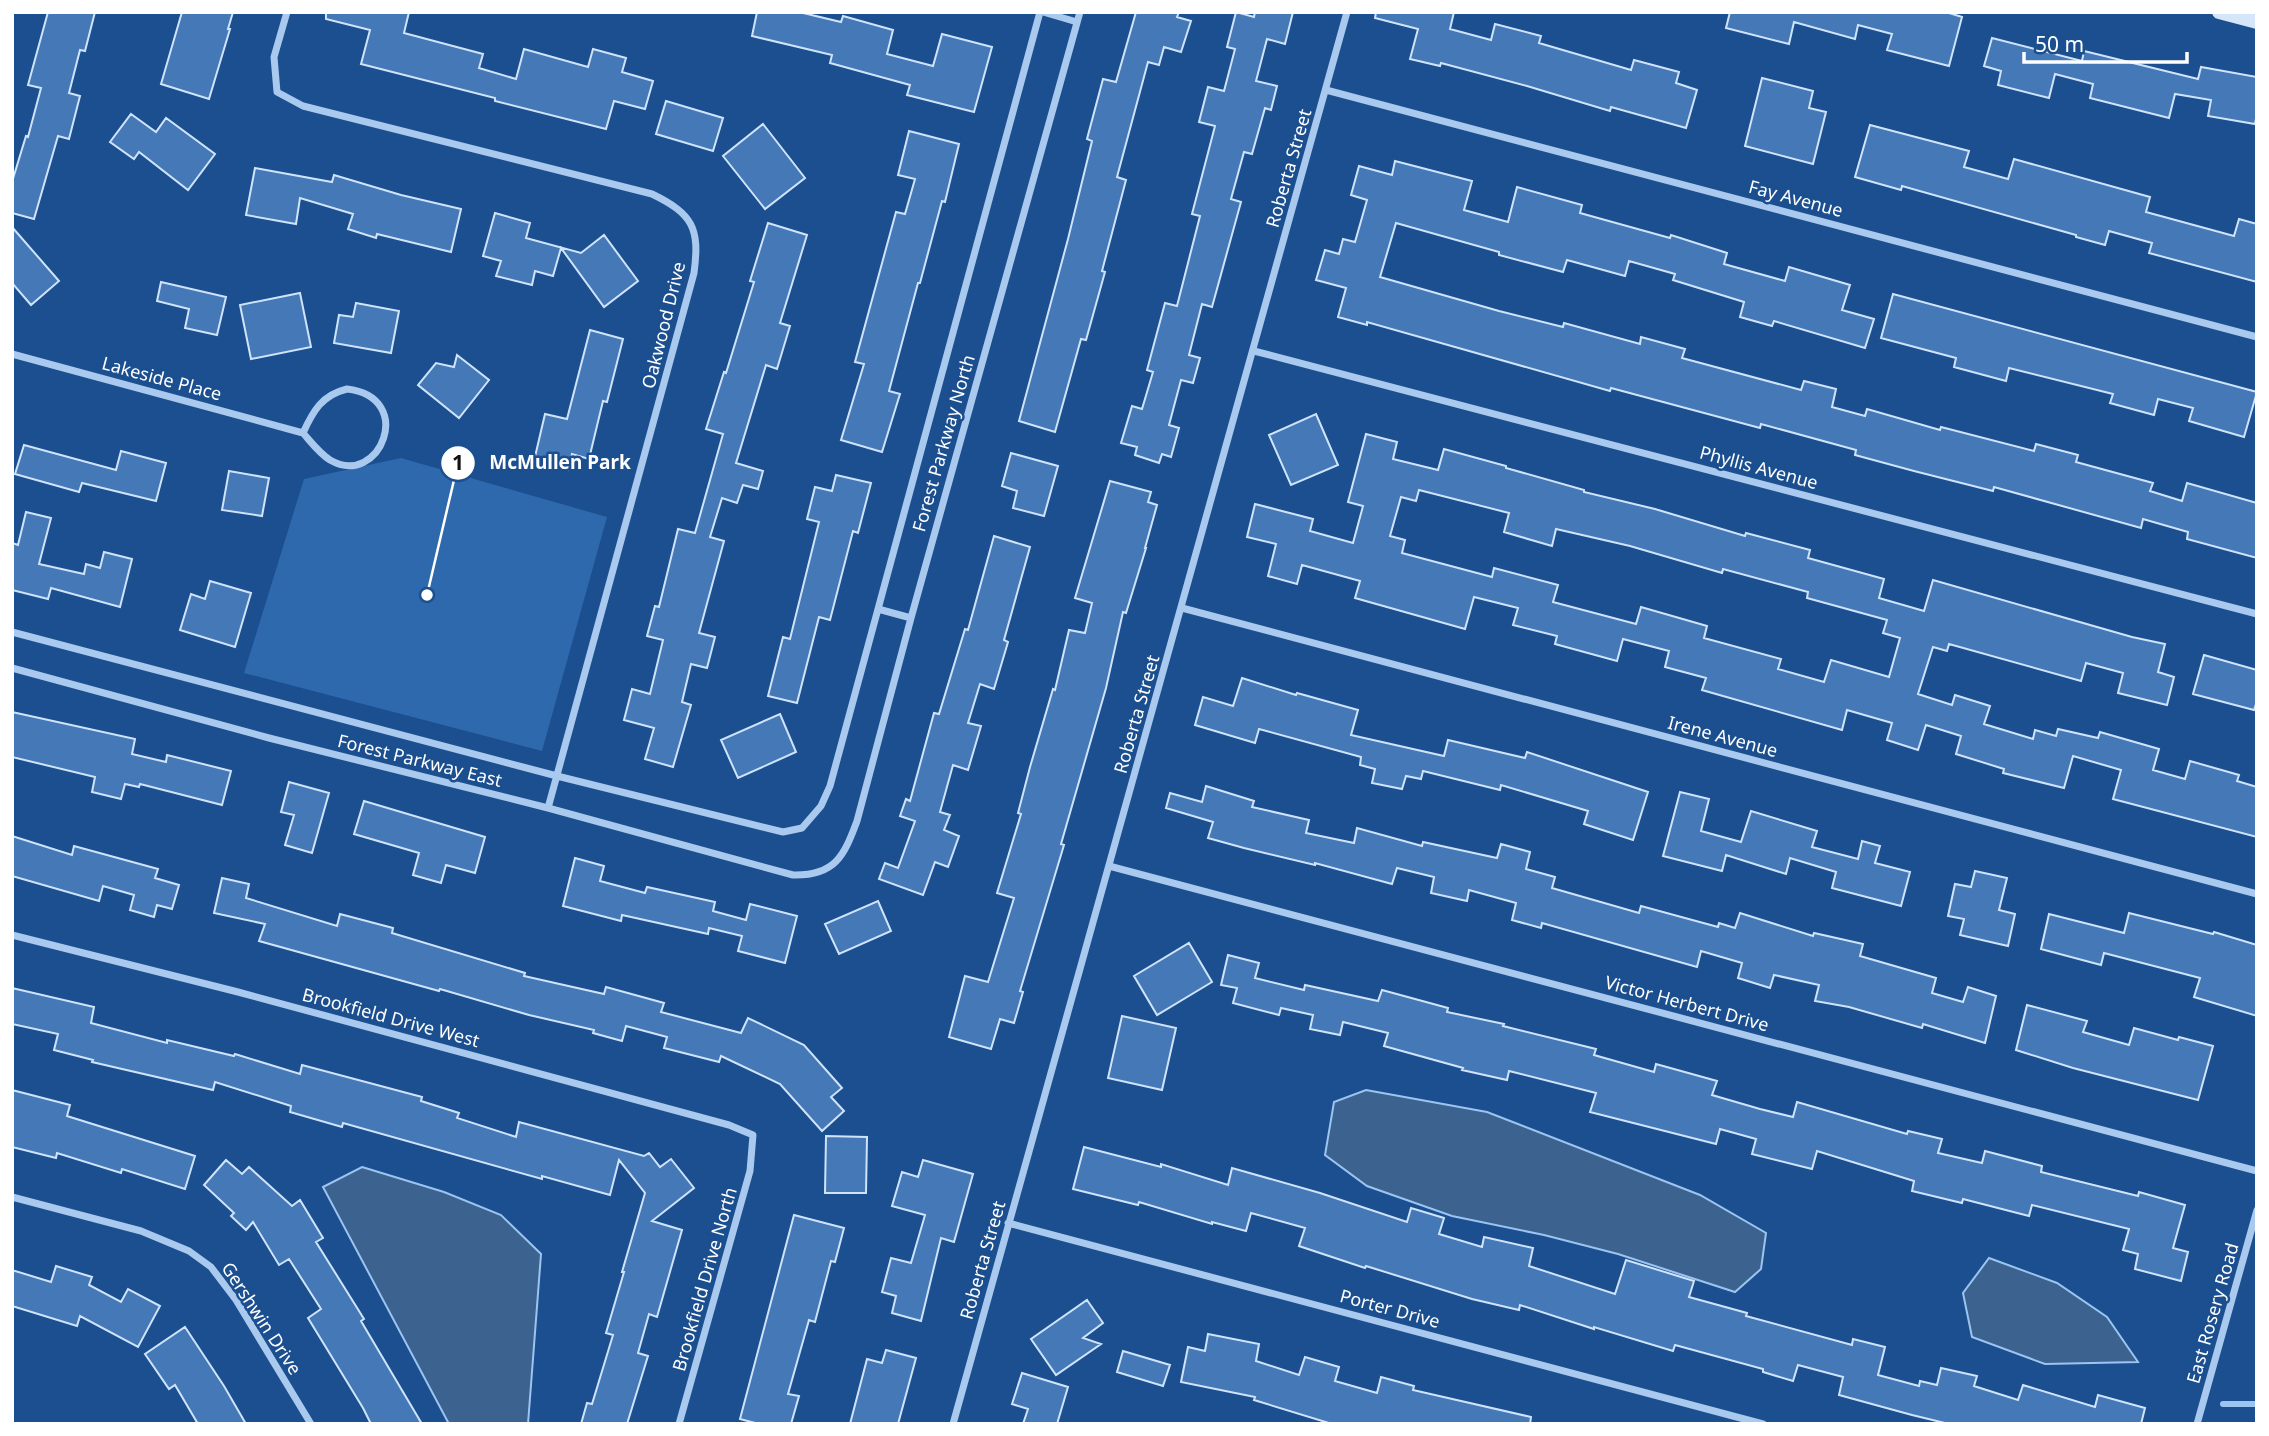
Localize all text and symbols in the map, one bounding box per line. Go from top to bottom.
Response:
scale bar [2024,21,2187,65]
text: 50 m [2035,30,2084,58]
street label: Roberta Street [1260,105,1317,230]
street label: Fay Avenue [1746,174,1846,222]
street label: Oakwood Drive [636,259,690,391]
street label: Lakeside Place [100,351,224,405]
street label: Forest Parkway North [906,352,980,534]
street label: Phyllis Avenue [1697,440,1821,494]
callout: McMullen Park [440,443,645,483]
text: 1 [452,448,464,476]
text: McMullen Park [489,449,631,475]
street label: Roberta Street [1108,651,1165,776]
street label: Irene Avenue [1666,710,1780,762]
street label: Forest Parkway East [335,728,505,792]
street label: Victor Herbert Drive [1602,970,1772,1036]
street label: Brookfield Drive West [300,982,483,1052]
street label: Brookfield Drive North [666,1184,742,1374]
street label: Roberta Street [954,1197,1011,1322]
street label: East Rosery Road [2180,1240,2244,1386]
street label: Gershwin Drive [217,1257,307,1379]
street label: Porter Drive [1337,1283,1443,1333]

